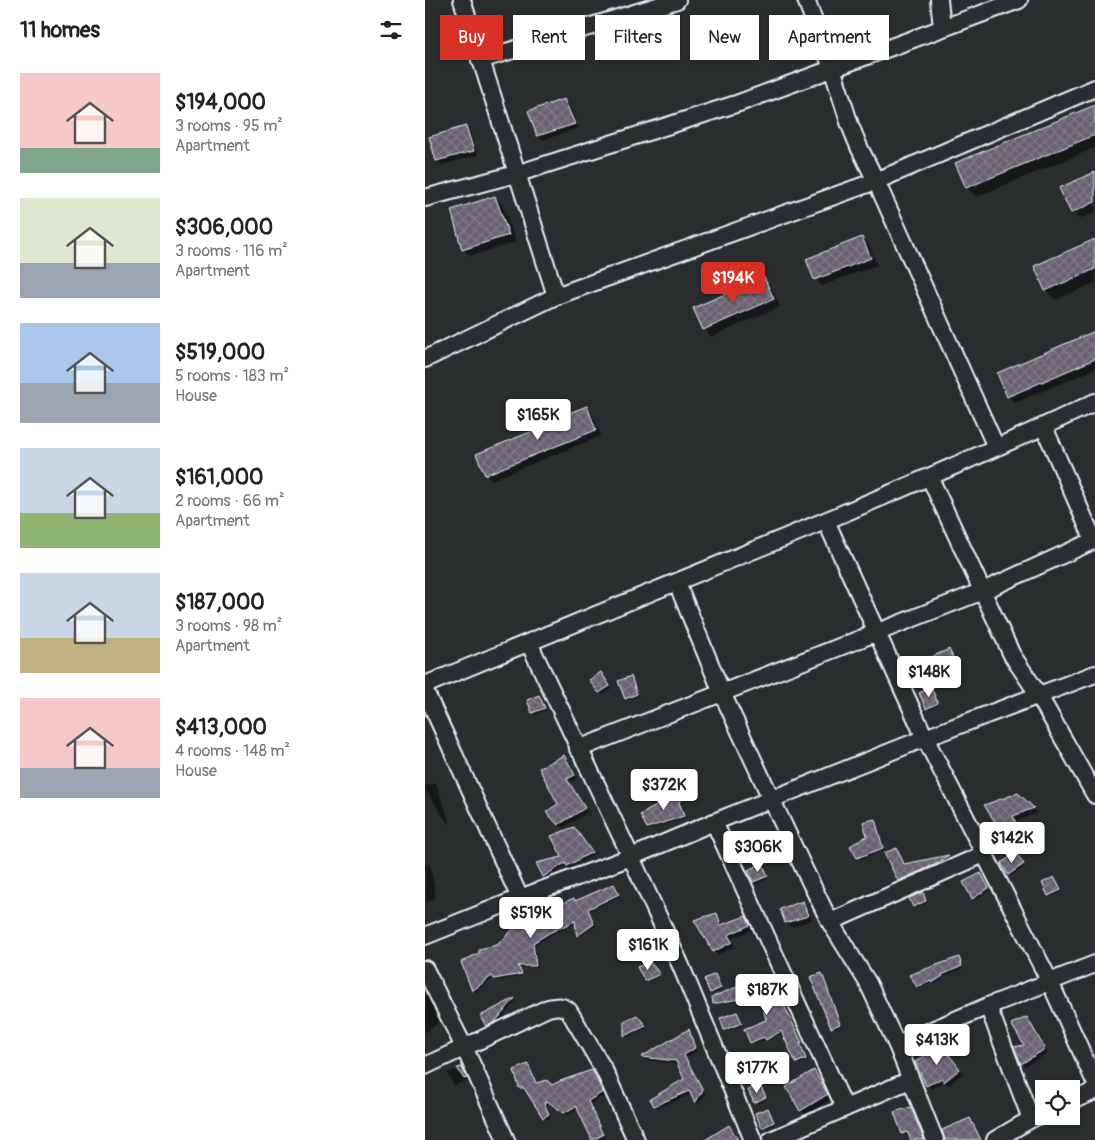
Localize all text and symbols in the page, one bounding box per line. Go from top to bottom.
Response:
chip: Buy [440,15,503,60]
chip: Rent [513,15,585,60]
chip: Filters [595,15,680,60]
chip: New [690,15,759,60]
chip: Apartment [769,15,889,60]
icon: filters [377,16,405,44]
text: 11 homes [20,17,100,44]
text: $194,000 [175,89,266,116]
icon: home [60,93,120,153]
text: 3 rooms · 95 m² [175,116,283,136]
text: Apartment [175,136,250,156]
text: $306,000 [175,214,273,241]
icon: home [60,218,120,278]
text: 3 rooms · 116 m² [175,241,288,261]
text: Apartment [175,261,250,281]
pin: $194K [698,262,768,304]
text: $194K [712,268,754,288]
text: $519,000 [175,339,265,366]
icon: home [60,343,120,403]
text: 5 rooms · 183 m² [175,366,289,386]
text: House [175,386,217,406]
pin: $165K [503,398,573,441]
text: $165K [517,405,559,425]
text: $161,000 [175,464,263,491]
icon: home [60,468,120,528]
text: 2 rooms · 66 m² [175,491,285,511]
text: Apartment [175,511,250,531]
text: $187,000 [175,589,265,616]
icon: home [60,593,120,653]
text: 3 rooms · 98 m² [175,616,282,636]
text: Apartment [175,636,250,656]
pin: $148K [894,656,964,698]
text: $148K [908,662,950,682]
text: $413,000 [175,714,267,741]
icon: home [60,718,120,778]
text: 4 rooms · 148 m² [175,741,290,761]
text: House [175,761,217,781]
pin: $372K [629,768,699,811]
text: $372K [642,775,686,795]
pin: $142K [977,822,1047,864]
text: $142K [991,828,1033,848]
pin: $306K [723,830,793,873]
text: $306K [734,837,782,857]
pin: $519K [496,896,566,939]
text: $519K [510,903,552,923]
pin: $161K [613,928,683,971]
text: $161K [628,935,668,955]
pin: $187K [732,974,802,1016]
text: $187K [746,980,788,1000]
pin: $413K [902,1024,972,1066]
text: $413K [916,1030,958,1050]
pin: $177K [722,1052,792,1094]
text: $177K [736,1058,778,1078]
map controls [1035,1080,1080,1125]
button: locate [1035,1080,1080,1125]

